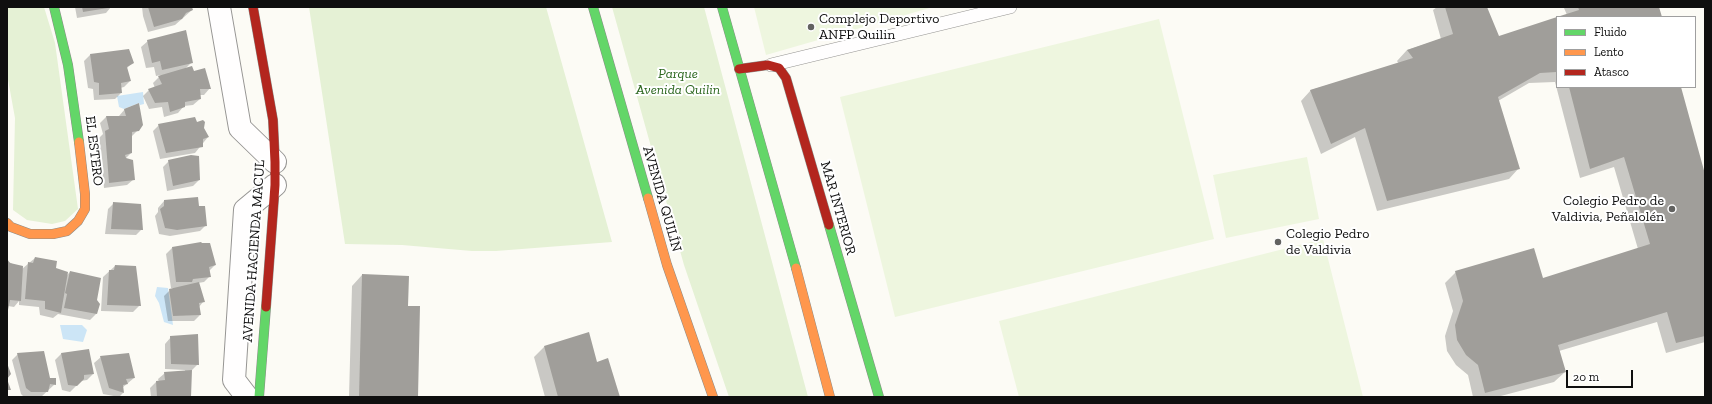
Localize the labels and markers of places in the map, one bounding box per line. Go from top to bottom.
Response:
place label: Complejo Deportivo ANFP Quilin [819,11,939,44]
marker: Complejo Deportivo ANFP Quilin [806,22,816,32]
place label: Colegio Pedro de Valdivia, Peñalolén [1552,193,1664,226]
marker: Colegio Pedro de Valdivia, Peñalolén [1667,204,1677,214]
place label: Colegio Pedro de Valdivia [1286,226,1370,258]
marker: Colegio Pedro de Valdivia [1273,237,1283,247]

